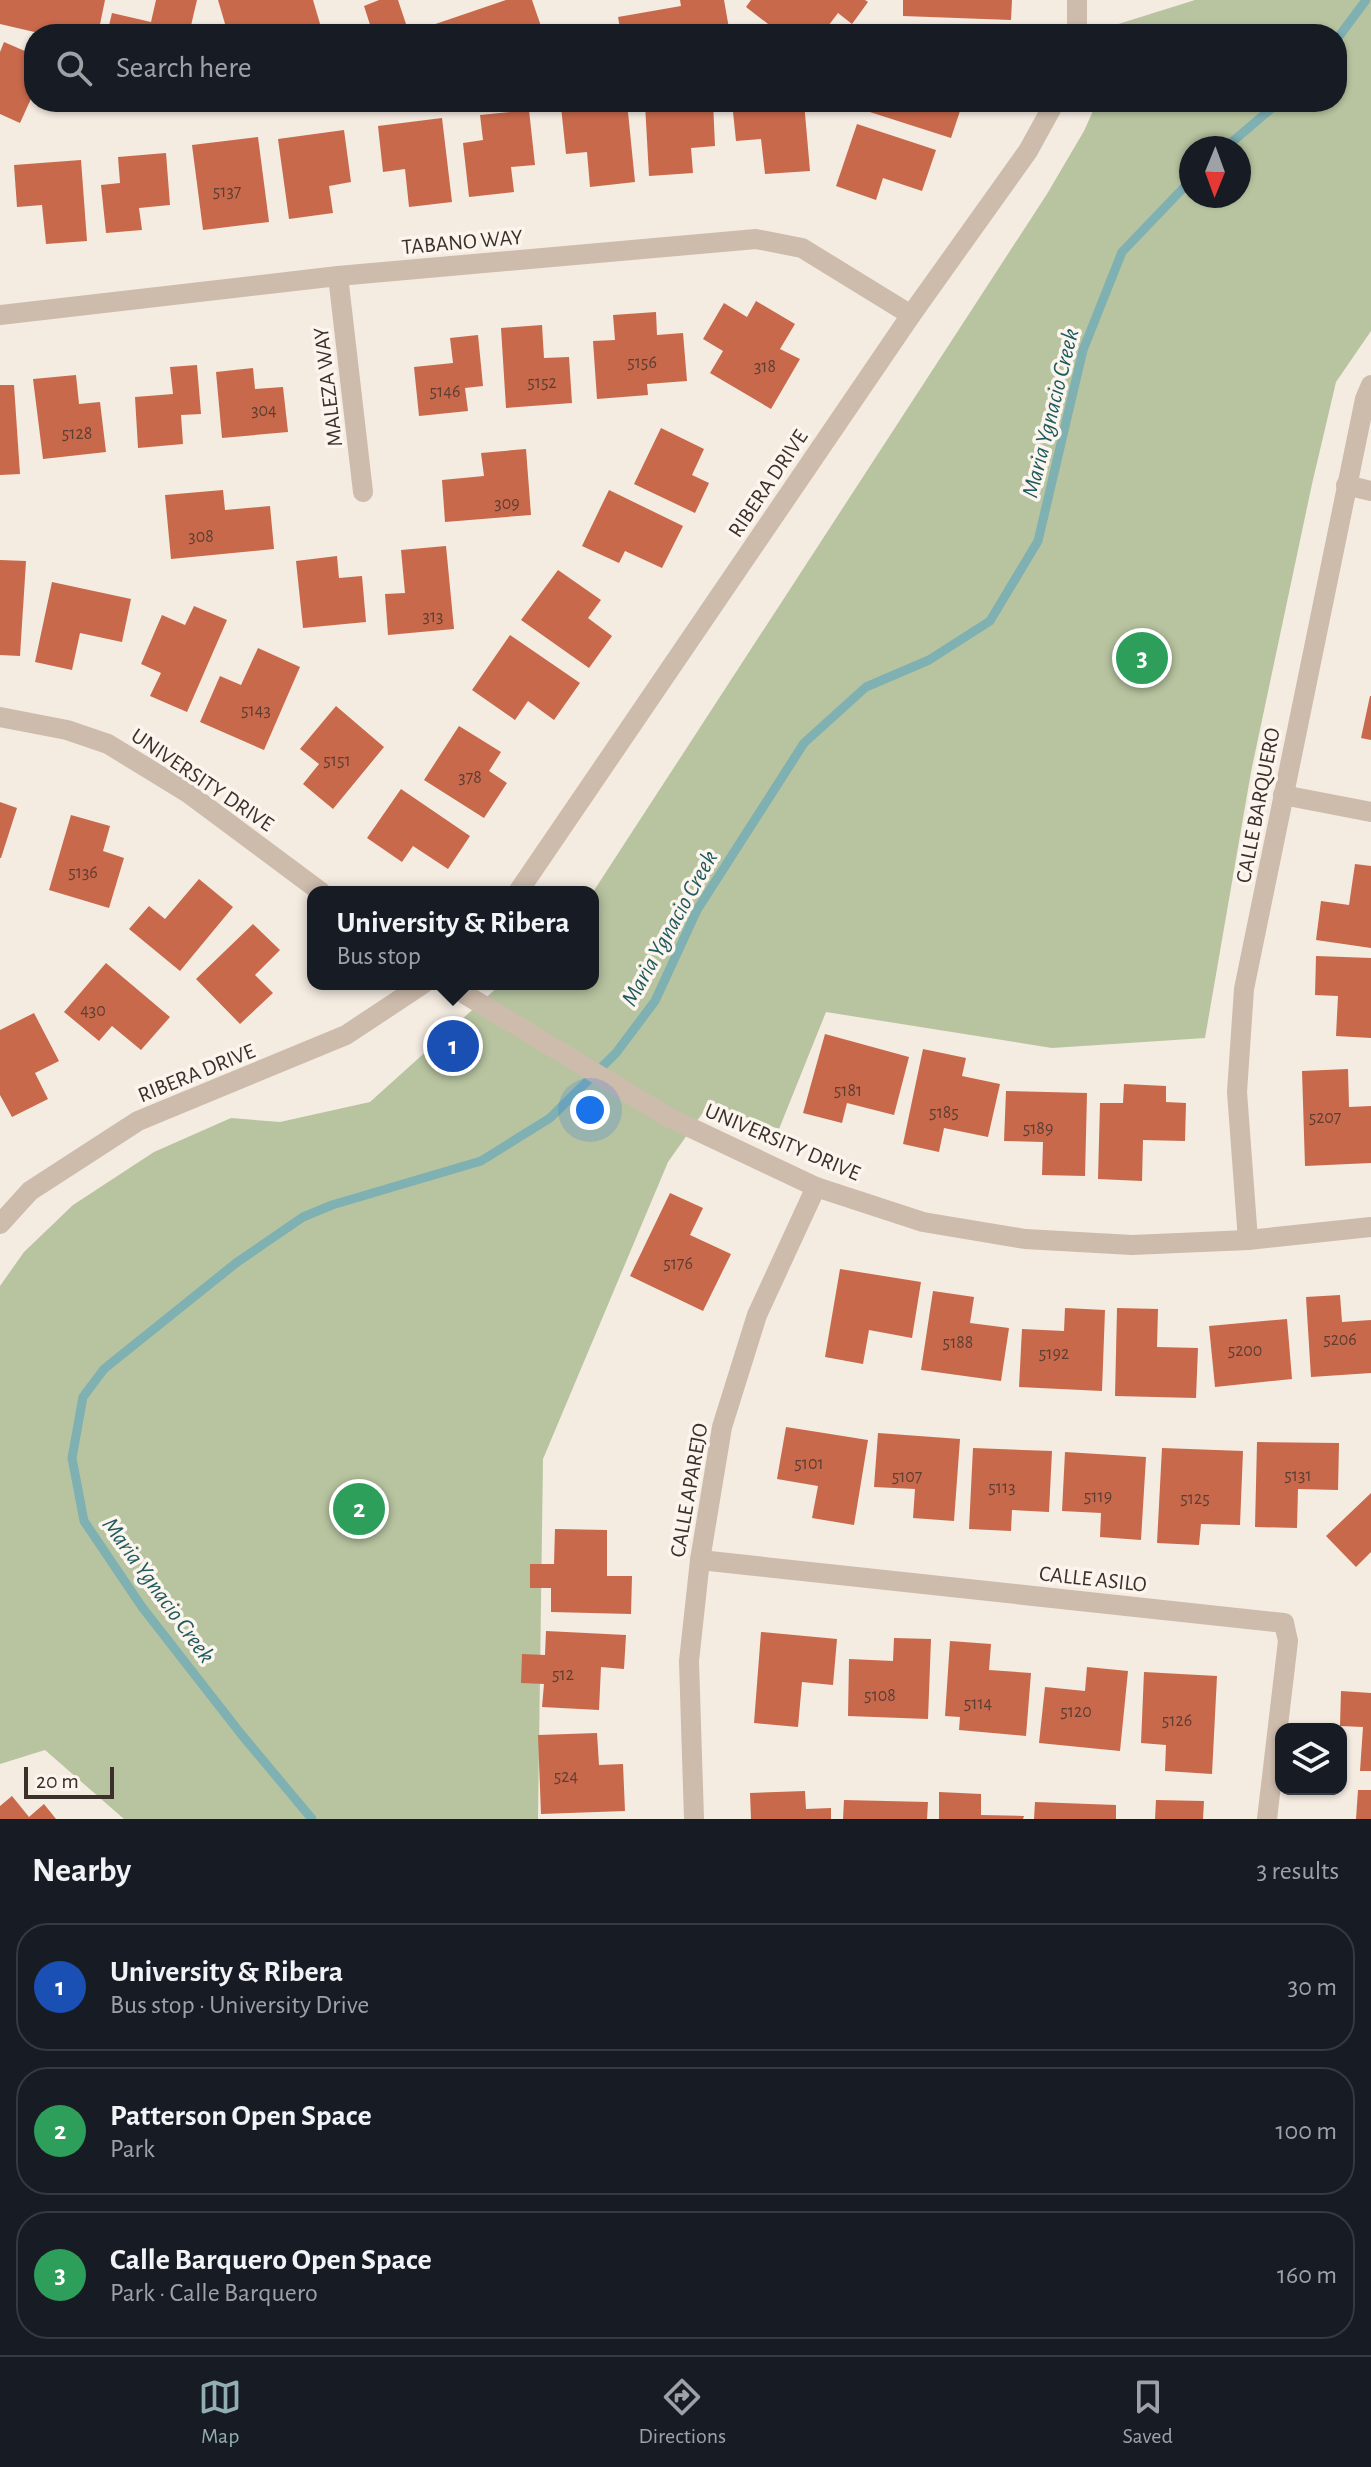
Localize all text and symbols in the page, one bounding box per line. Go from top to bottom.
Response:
search box [24,24,1347,112]
icon: search [52,46,96,90]
text: Search here [116,53,252,83]
north arrow [1179,136,1251,208]
house number: 5137 [213,183,241,201]
street label: TABANO WAY [401,226,524,258]
street label: MALEZA WAY [310,325,346,448]
water label: Maria Ygnacio Creek [1018,326,1084,500]
house number: 5156 [627,354,657,372]
house number: 318 [754,358,776,376]
house number: 5152 [527,374,557,392]
house number: 5146 [430,383,460,401]
house number: 304 [251,402,277,420]
house number: 5128 [62,425,92,443]
street label: RIBERA DRIVE [724,426,812,541]
house number: 309 [494,495,520,513]
house number: 308 [188,528,214,546]
house number: 313 [422,608,444,626]
pin: 3 [1116,628,1168,688]
house number: 5143 [241,702,271,720]
street label: UNIVERSITY DRIVE [127,724,278,836]
street label: CALLE BARQUERO [1232,726,1284,885]
house number: 5151 [323,752,351,770]
house number: 378 [458,769,482,787]
water label: Maria Ygnacio Creek [617,847,722,1010]
house number: 5136 [68,864,98,882]
popup [307,886,599,990]
text: University & Ribera [336,908,570,938]
text: Bus stop [336,943,421,969]
house number: 430 [80,1002,106,1020]
pin: 1 [427,1016,479,1076]
street label: RIBERA DRIVE [135,1039,258,1106]
house number: 5181 [834,1082,862,1100]
your location [570,1090,610,1130]
street label: UNIVERSITY DRIVE [702,1099,864,1185]
house number: 5185 [929,1104,959,1122]
house number: 5207 [1309,1109,1341,1127]
house number: 5189 [1023,1120,1053,1138]
house number: 5176 [663,1255,693,1273]
house number: 5206 [1323,1331,1357,1349]
house number: 5188 [943,1334,973,1352]
house number: 5200 [1228,1342,1262,1360]
house number: 5192 [1039,1345,1069,1363]
street label: CALLE APAREJO [666,1421,712,1559]
house number: 5101 [794,1455,824,1473]
house number: 5131 [1284,1467,1312,1485]
house number: 5107 [892,1468,922,1486]
pin: 2 [333,1479,385,1539]
house number: 5113 [988,1479,1016,1497]
house number: 5119 [1084,1488,1112,1506]
house number: 5125 [1180,1490,1210,1508]
water label: Maria Ygnacio Creek [98,1513,219,1668]
street label: CALLE ASILO [1038,1562,1148,1596]
house number: 512 [552,1666,574,1684]
house number: 5108 [864,1687,896,1705]
house number: 5114 [964,1695,993,1713]
house number: 5120 [1060,1703,1092,1721]
house number: 5126 [1162,1712,1192,1730]
map controls [1275,1723,1347,1795]
button: layers [1275,1723,1347,1795]
scale bar [24,1763,114,1799]
house number: 524 [554,1768,579,1786]
text: 20 m [36,1770,79,1792]
text: Nearby [32,1854,131,1888]
text: 3 results [1256,1858,1339,1884]
text: University & Ribera [110,1957,343,1987]
text: 1 [55,1974,65,2000]
text: 30 m [1287,1974,1337,2000]
text: Bus stop · University Drive [110,1992,369,2018]
text: Patterson Open Space [110,2101,372,2131]
text: 2 [54,2118,66,2144]
text: 100 m [1276,2118,1337,2144]
text: Park [110,2136,155,2162]
text: Calle Barquero Open Space [110,2245,432,2275]
text: 3 [54,2262,66,2288]
text: 160 m [1277,2262,1337,2288]
text: Park · Calle Barquero [110,2280,318,2306]
tab: Map [198,2375,242,2449]
tab: Directions [638,2375,726,2449]
tab: Saved [1122,2375,1173,2449]

